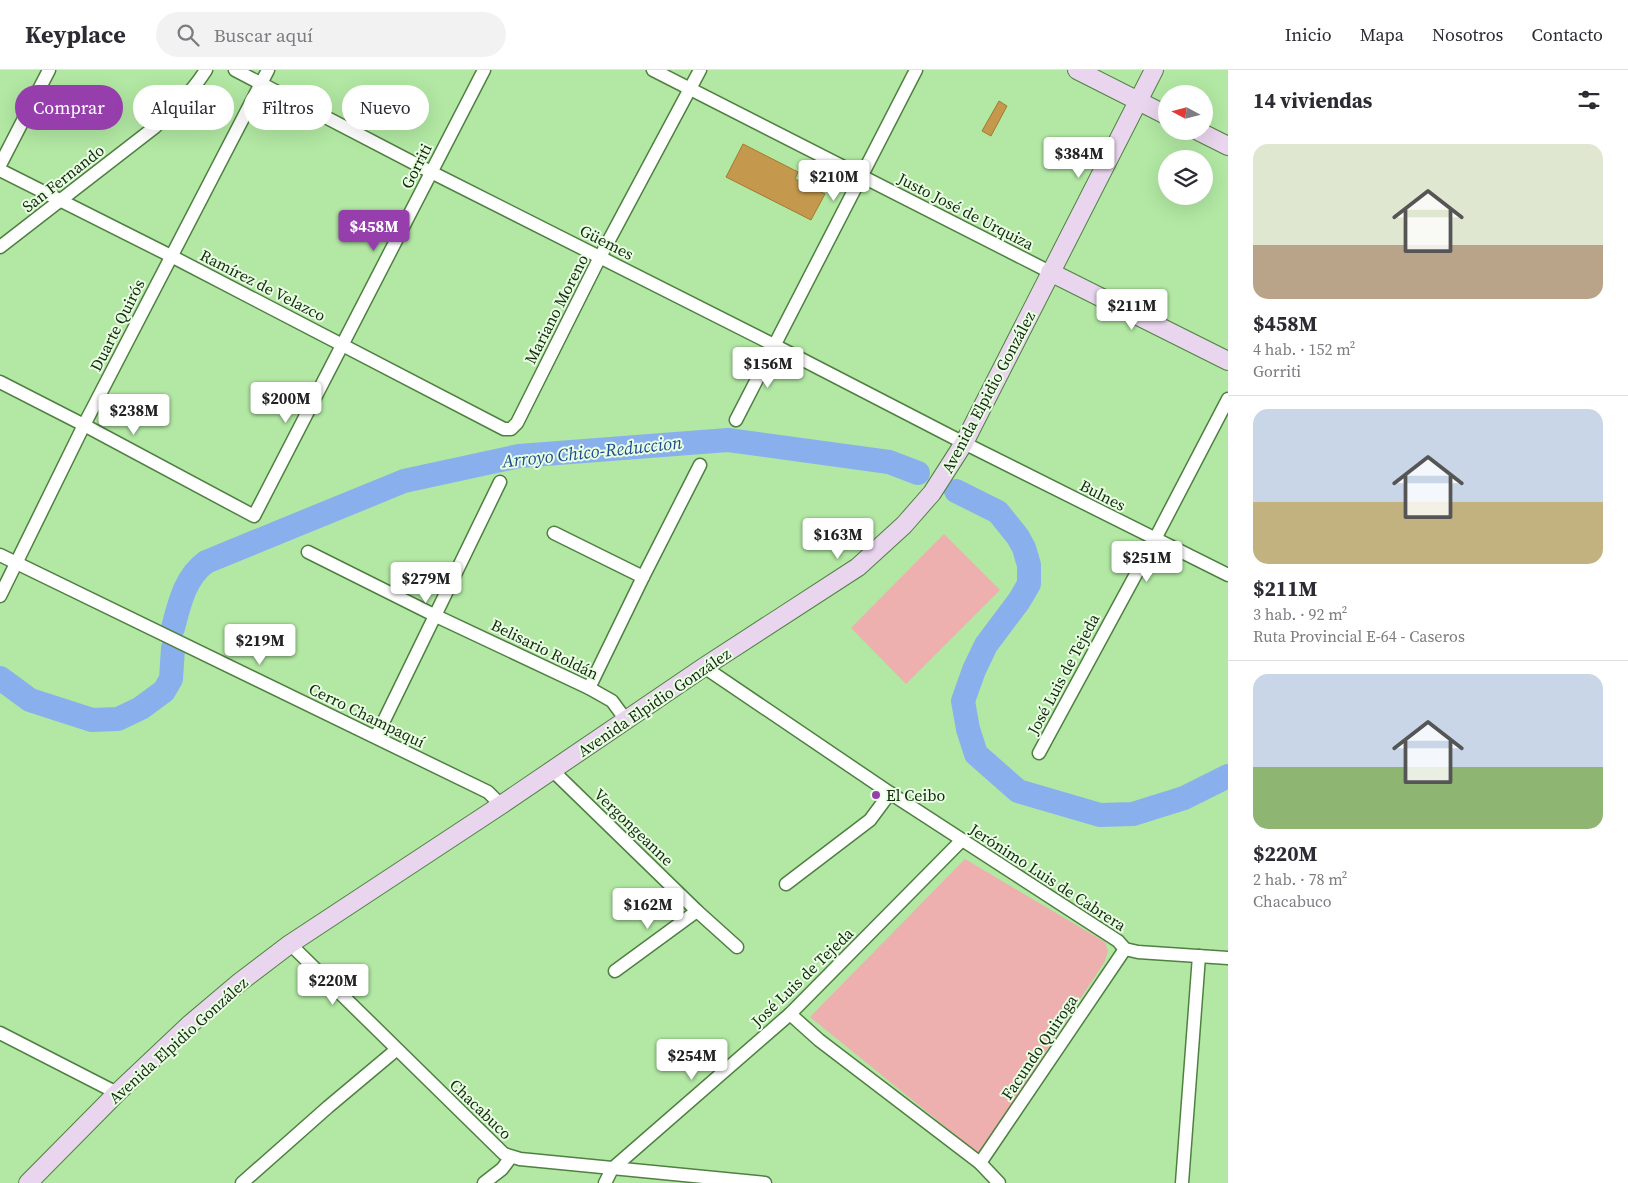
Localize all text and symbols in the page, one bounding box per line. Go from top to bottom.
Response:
search box [156,12,506,57]
text: Keyplace [25,18,126,51]
icon: search [174,21,202,49]
text: Buscar aquí [214,22,313,48]
text: Inicio [1285,22,1332,47]
text: Mapa [1360,22,1404,47]
text: Nosotros [1432,22,1503,47]
text: Contacto [1531,22,1603,47]
chip: Comprar [15,85,123,130]
chip: Alquilar [133,85,234,130]
chip: Filtros [244,85,332,130]
chip: Nuevo [342,85,429,130]
north arrow [1158,85,1212,140]
map controls [1158,85,1213,205]
text: 14 viviendas [1253,86,1372,115]
icon: filters [1575,86,1603,114]
pin: $384M [1044,136,1114,179]
street label: San Fernando [17,139,109,217]
street label: Gorriti [395,139,437,192]
text: $384M [1054,142,1104,164]
button: layers [1158,150,1213,205]
pin: $210M [799,160,869,202]
text: $210M [809,165,859,187]
street label: Justo José de Urquiza [893,167,1039,255]
icon: home [1383,176,1473,266]
pin: $458M [339,210,409,252]
text: $458M [349,215,399,237]
street label: Güemes [576,219,638,265]
street label: Ramírez de Velazco [196,244,330,326]
street label: Mariano Moreno [519,250,593,368]
street label: Duarte Quirós [84,275,150,375]
pin: $211M [1097,288,1167,331]
text: $211M [1107,294,1157,316]
street label: Avenida Elpidio González [936,307,1040,477]
text: $458M [1253,309,1317,338]
text: 4 hab. · 152 m² [1253,338,1355,360]
pin: $156M [733,346,803,389]
text: $156M [743,352,793,374]
text: Gorriti [1253,360,1301,382]
pin: $200M [251,382,321,424]
text: $200M [261,387,311,409]
pin: $238M [99,394,169,436]
text: $238M [109,399,159,421]
water label: Arroyo Chico-Reduccion [500,430,683,473]
icon: home [1383,442,1473,532]
street label: Bulnes [1076,474,1130,516]
pin: $163M [803,518,873,560]
text: $163M [813,523,863,545]
pin: $251M [1112,540,1182,583]
text: $251M [1122,546,1172,568]
pin: $279M [391,562,461,604]
text: $279M [401,567,451,589]
text: $211M [1253,574,1317,603]
text: 3 hab. · 92 m² [1253,603,1347,625]
street label: José Luis de Tejeda [1021,609,1105,739]
street label: Belisario Roldán [488,613,603,685]
pin: $219M [225,624,295,666]
text: Ruta Provincial E-64 - Caseros [1253,625,1465,647]
text: $219M [235,629,285,651]
street label: Avenida Elpidio González [573,642,735,762]
street label: Cerro Champaquí [305,677,429,753]
icon: home [1383,707,1473,797]
street label: Vergongeanne [589,783,679,871]
place label: El Ceibo [886,784,945,806]
marker: El Ceibo [870,789,882,801]
street label: Jerónimo Luis de Cabrera [965,818,1131,936]
text: $220M [1253,839,1317,868]
text: 2 hab. · 78 m² [1253,868,1347,890]
pin: $162M [613,888,683,930]
text: Chacabuco [1253,890,1332,912]
text: $162M [623,893,673,915]
street label: José Luis de Tejeda [745,922,859,1032]
pin: $220M [298,964,368,1006]
text: $220M [308,969,358,991]
street label: Avenida Elpidio González [104,971,252,1109]
street label: Facundo Quiroga [996,990,1083,1104]
pin: $254M [657,1038,727,1081]
text: $254M [667,1044,717,1066]
street label: Chacabuco [445,1074,517,1144]

